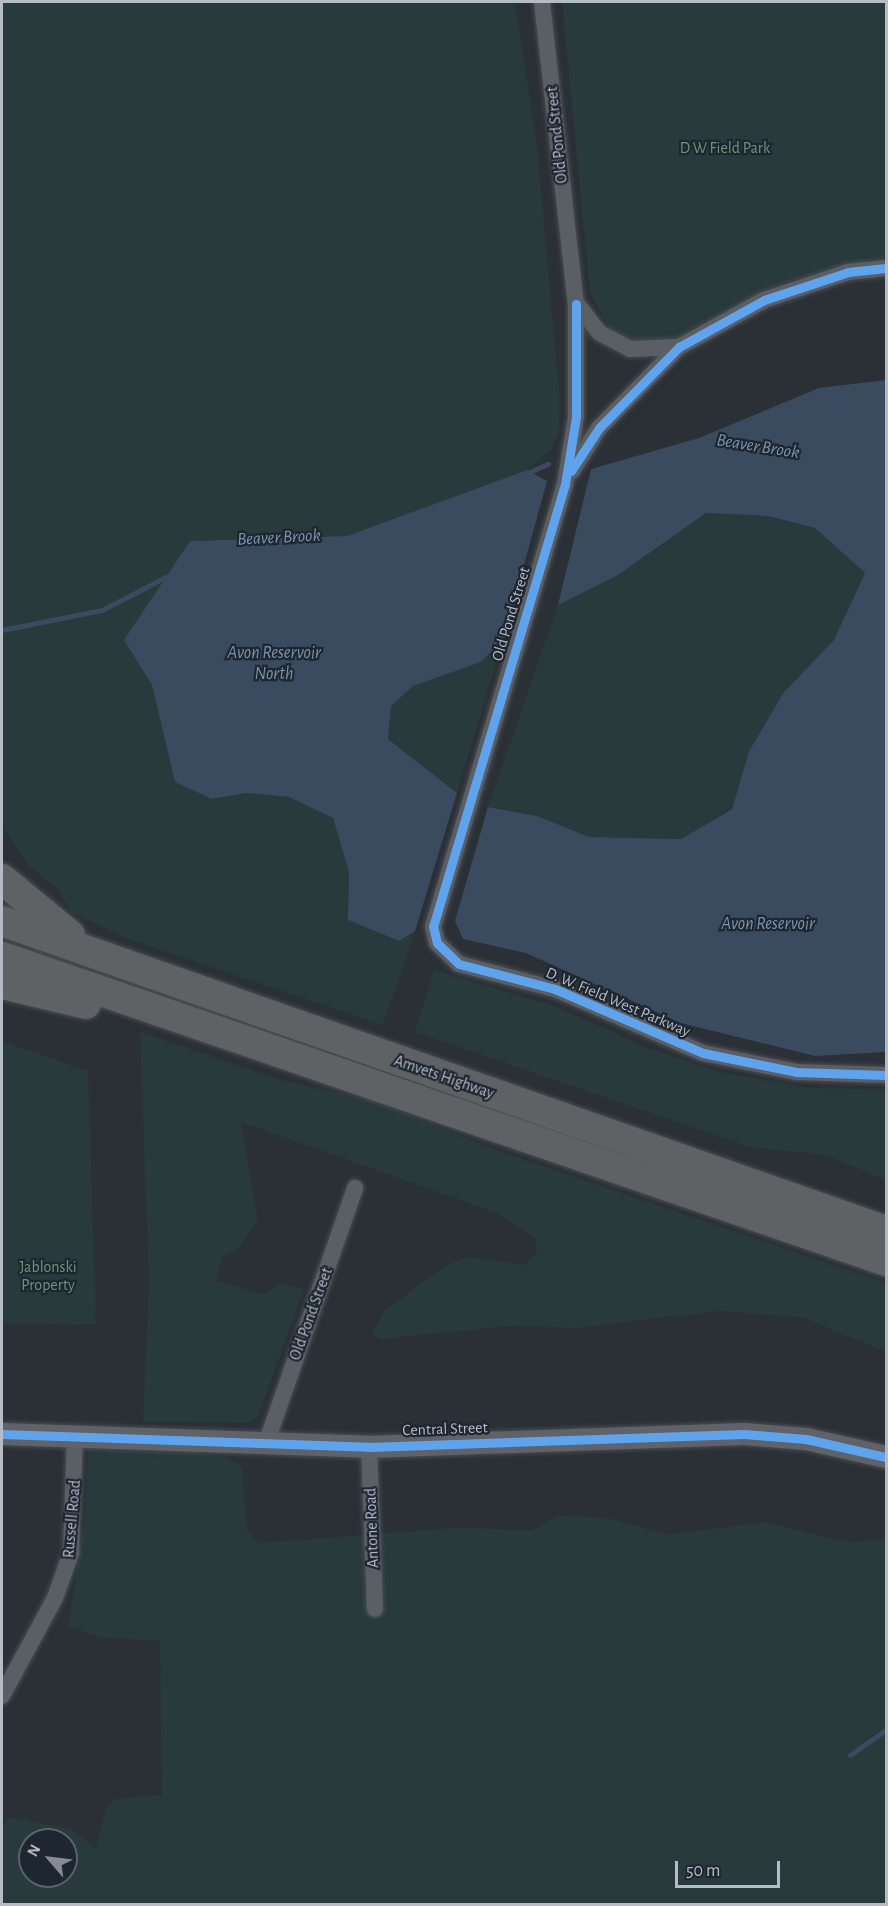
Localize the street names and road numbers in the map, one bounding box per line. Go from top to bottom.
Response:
street label: Old Pond Street [542,86,572,184]
street label: Old Pond Street [488,565,534,663]
street label: D. W. Field West Parkway [543,963,693,1041]
street label: Amvets Highway [392,1051,496,1103]
street label: Old Pond Street [285,1265,337,1363]
street label: Central Street [402,1418,488,1440]
street label: Russell Road [59,1479,85,1559]
street label: Antone Road [361,1488,383,1568]

